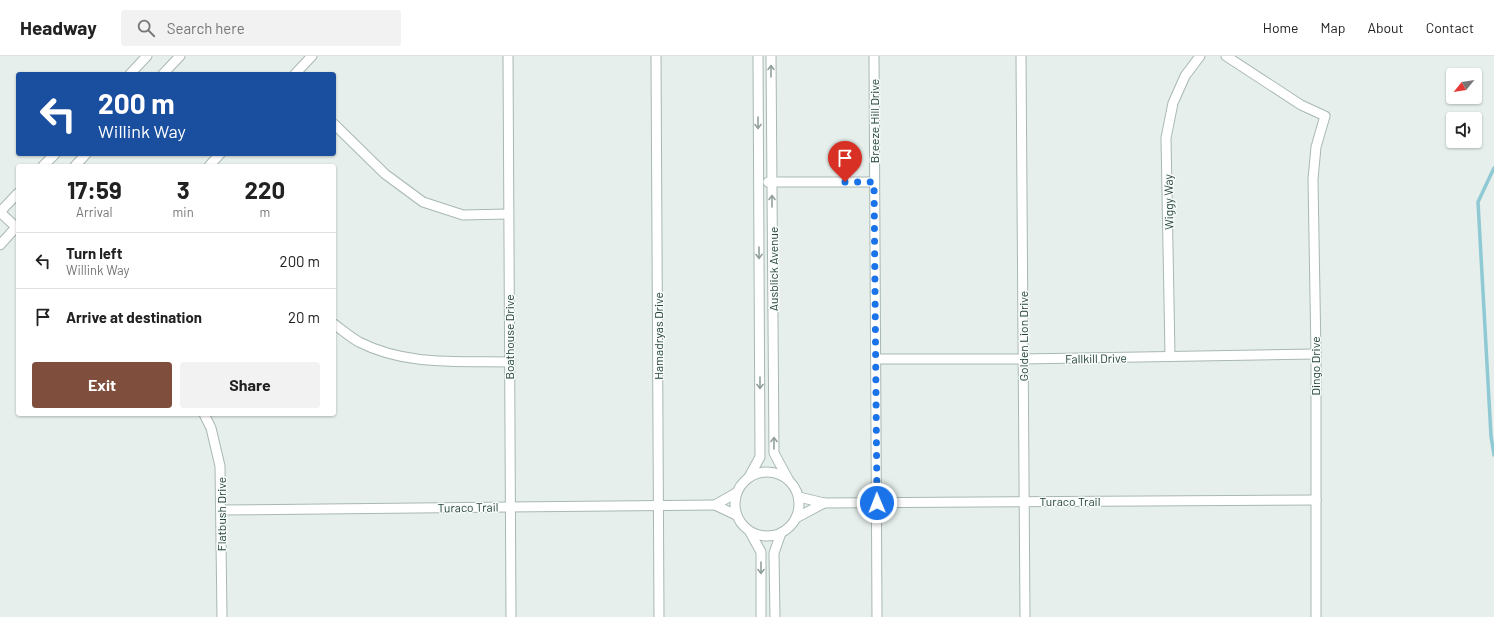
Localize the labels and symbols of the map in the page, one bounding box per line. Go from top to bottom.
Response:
one-way arrow [767,65,775,78]
north arrow [1446,68,1482,104]
street label: Breeze Hill Drive [867,79,881,163]
one-way arrow [754,116,762,129]
pin [828,141,862,182]
street label: Wiggy Way [1161,173,1175,230]
one-way arrow [768,195,776,208]
street label: Ausblick Avenue [766,227,780,311]
one-way arrow [755,246,763,259]
street label: Golden Lion Drive [1016,291,1030,381]
street label: Hamadryas Drive [651,292,665,380]
street label: Boathouse Drive [502,294,516,380]
street label: Dingo Drive [1308,336,1322,396]
street label: Fallkill Drive [1065,350,1127,366]
one-way arrow [756,376,764,389]
one-way arrow [770,437,778,450]
street label: Flatbush Drive [214,477,228,551]
position arrow [856,482,898,524]
street label: Turaco Trail [1040,494,1100,508]
street label: Turaco Trail [437,499,499,515]
one-way arrow [757,561,765,574]

